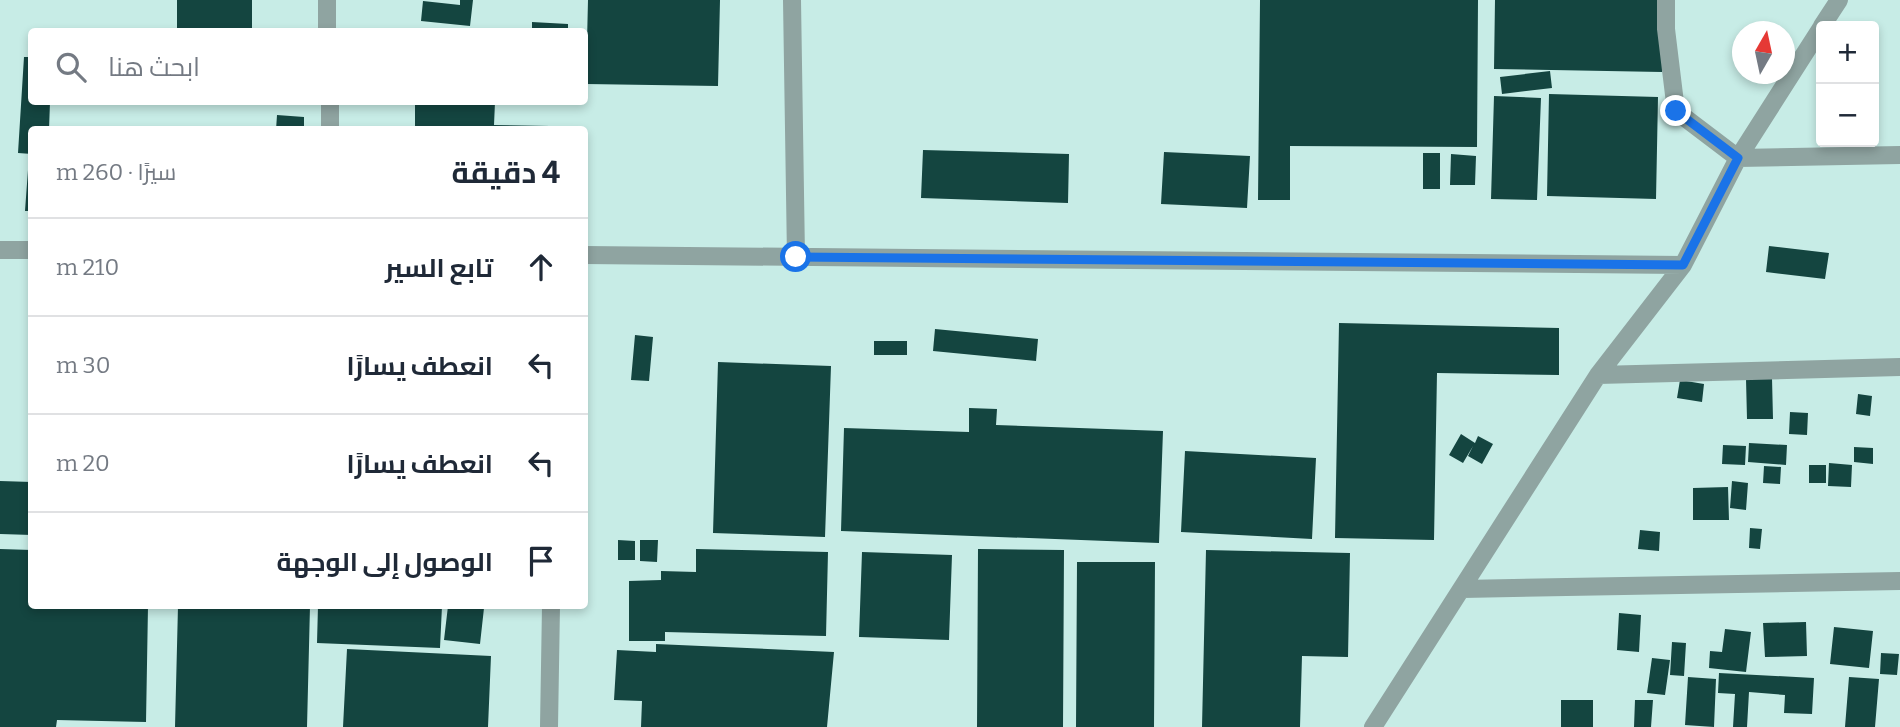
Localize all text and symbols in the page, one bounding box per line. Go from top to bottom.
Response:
north arrow [1732,21,1795,84]
map controls [1816,21,1879,147]
button: + [1816,21,1879,84]
search box [28,28,588,105]
icon: search [52,48,90,86]
text: ابحث هنا [108,52,200,83]
button: − [1816,84,1879,147]
route end [1660,95,1691,126]
text: 4 دقيقة [452,155,560,191]
text: سيرًا · 260 m [56,158,176,186]
route start [780,241,811,272]
icon: ahead [522,248,560,286]
text: 210 m [56,253,119,281]
text: تابع السير [385,253,493,284]
icon: left [522,346,560,384]
text: 30 m [56,351,110,379]
text: انعطف يسارًا [347,351,493,382]
icon: left [522,444,560,482]
text: 20 m [56,449,110,477]
text: انعطف يسارًا [347,449,493,480]
icon: arrive [522,542,560,580]
text: الوصول إلى الوجهة [276,547,493,578]

